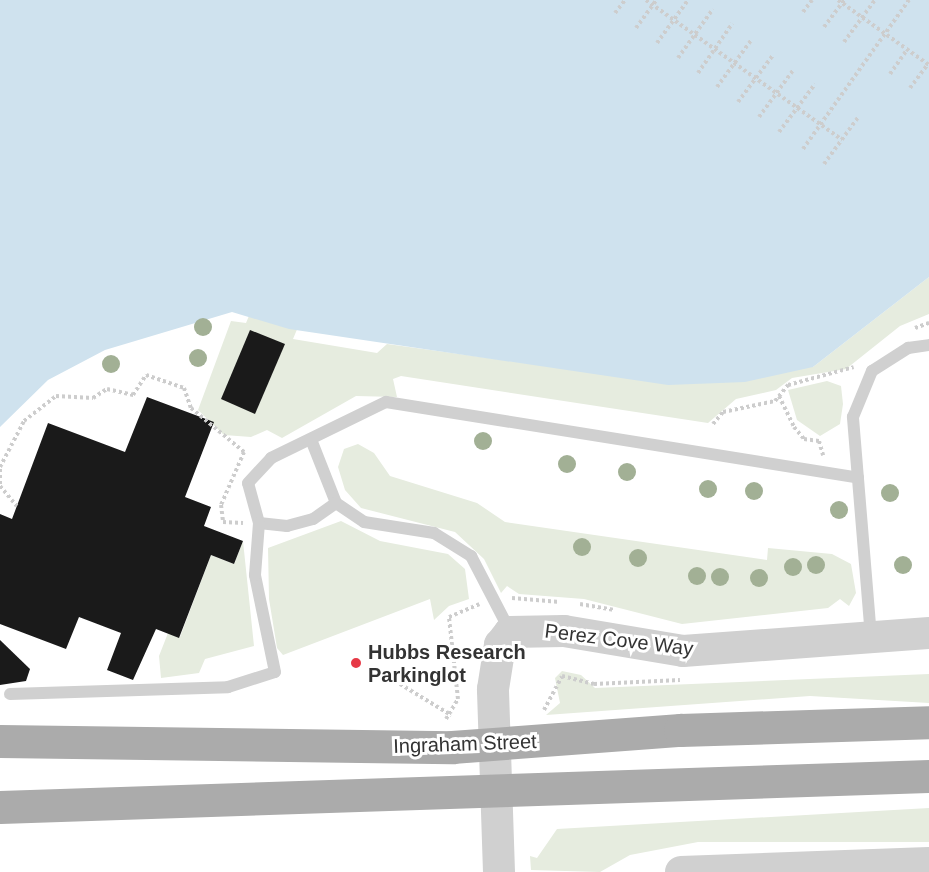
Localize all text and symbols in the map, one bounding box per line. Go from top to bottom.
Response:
street label: Perez Cove Way [543,619,695,661]
place label: Hubbs Research Parkinglot [368,640,526,687]
marker: Hubbs Research Parkinglot [349,656,363,670]
street label: Ingraham Street [393,730,537,758]

